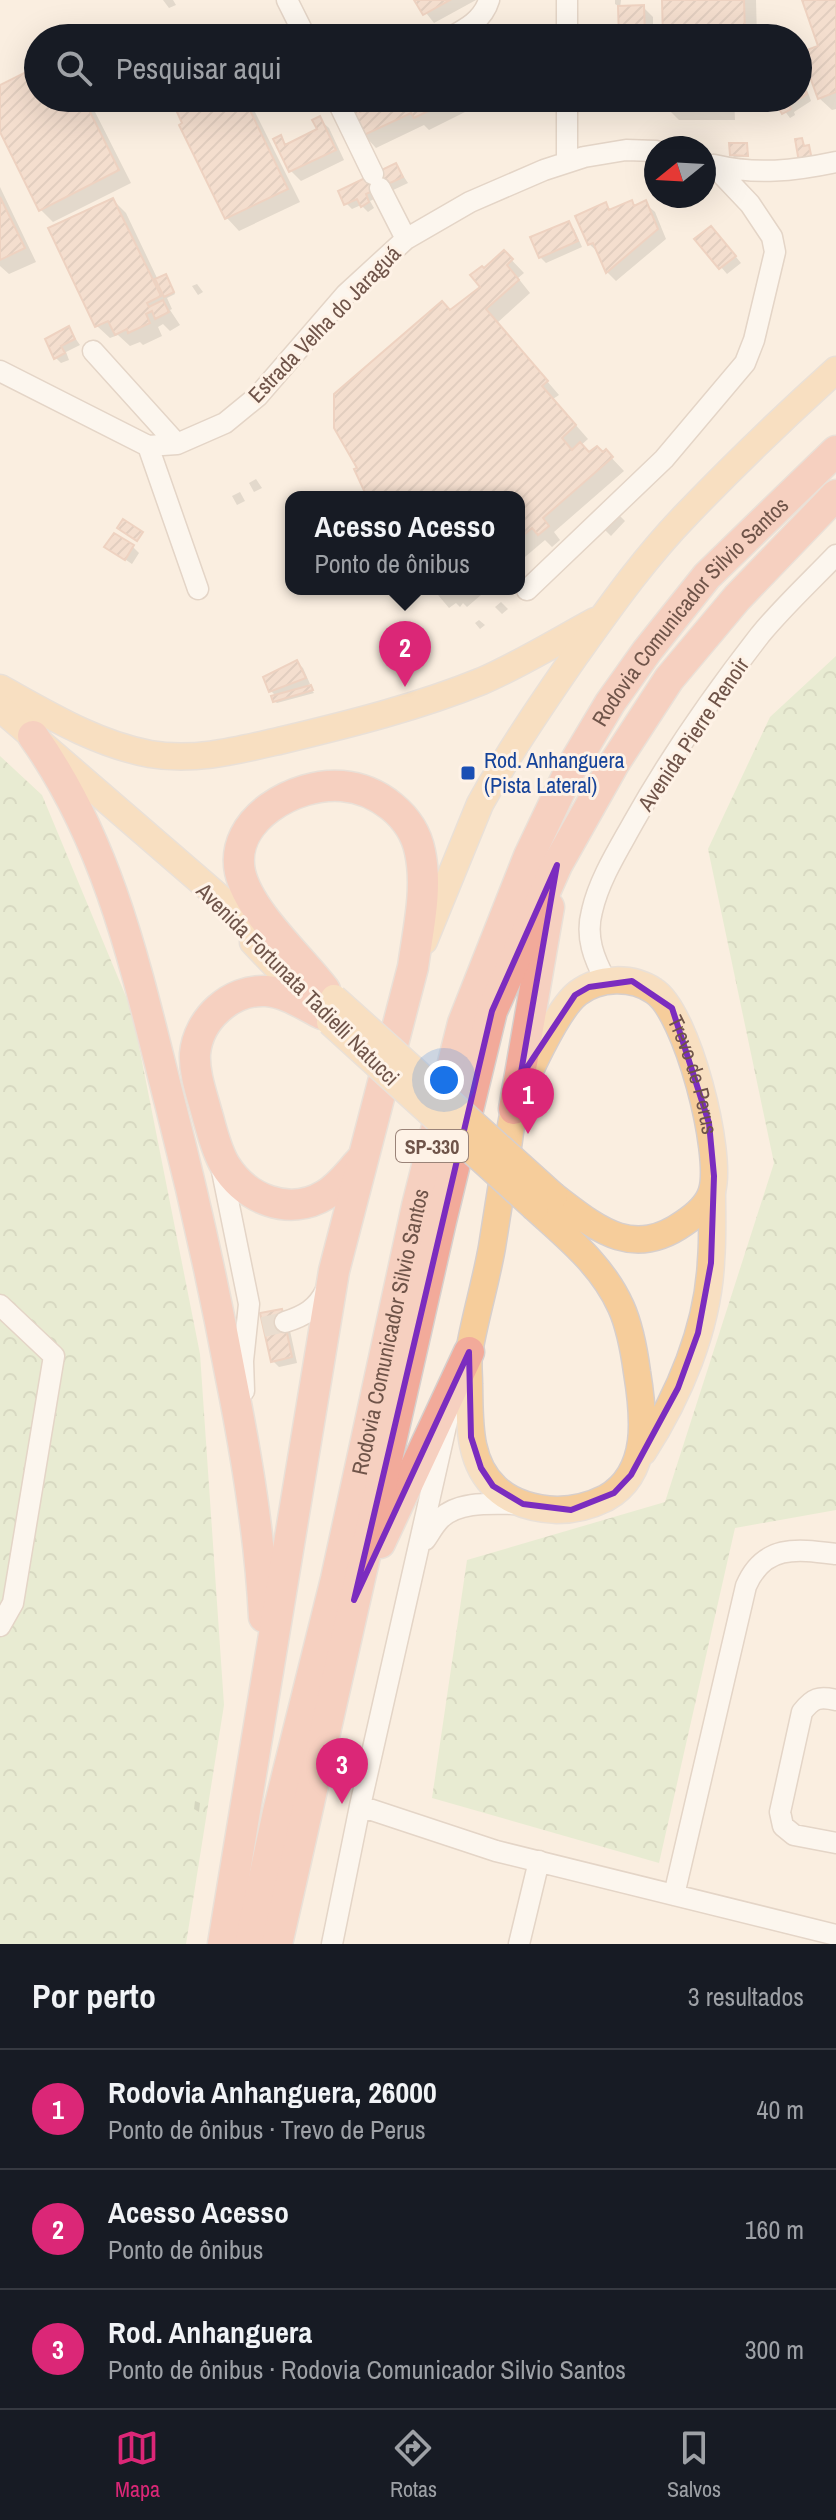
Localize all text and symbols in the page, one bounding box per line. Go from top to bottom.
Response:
search box [24,24,812,112]
icon: search [52,46,96,90]
text: Pesquisar aqui [116,48,281,88]
north arrow [644,136,716,208]
street label: Estrada Velha do Jaraguá [241,239,407,409]
street label: Rodovia Comunicador Silvio Santos [585,490,795,732]
popup [285,491,525,595]
text: Acesso Acesso [315,506,495,546]
text: Ponto de ônibus [315,546,470,581]
pin: 2 [379,621,431,687]
street label: Avenida Pierre Renoir [630,651,756,817]
place label: Rod. Anhanguera (Pista Lateral) [484,745,624,800]
marker: Rod. Anhanguera (Pista Lateral) [459,764,477,782]
street label: Avenida Fortunata Tadielli Natucci [189,875,406,1092]
street label: Trevo de Perus [661,1010,725,1137]
your location [424,1060,464,1100]
pin: 1 [502,1068,554,1134]
road number: SP-330 [396,1130,468,1162]
street label: Rodovia Comunicador Silvio Santos [344,1185,436,1478]
pin: 3 [316,1738,368,1804]
text: Por perto [32,1973,156,2019]
text: 3 resultados [688,1979,804,2014]
text: Rodovia Anhanguera, 26000 [108,2072,437,2112]
text: 1 [52,2092,64,2127]
text: 40 m [757,2092,804,2127]
text: Ponto de ônibus · Trevo de Perus [108,2112,426,2147]
text: Acesso Acesso [108,2192,289,2232]
text: 2 [52,2212,64,2247]
text: 160 m [745,2212,804,2247]
text: Ponto de ônibus [108,2232,263,2267]
text: Rod. Anhanguera [108,2312,312,2352]
text: 3 [52,2332,64,2367]
text: 300 m [745,2332,804,2367]
text: Ponto de ônibus · Rodovia Comunicador Silvio Santos [108,2352,626,2387]
tab: Mapa [115,2426,160,2504]
tab: Rotas [390,2426,437,2504]
tab: Salvos [667,2426,721,2504]

